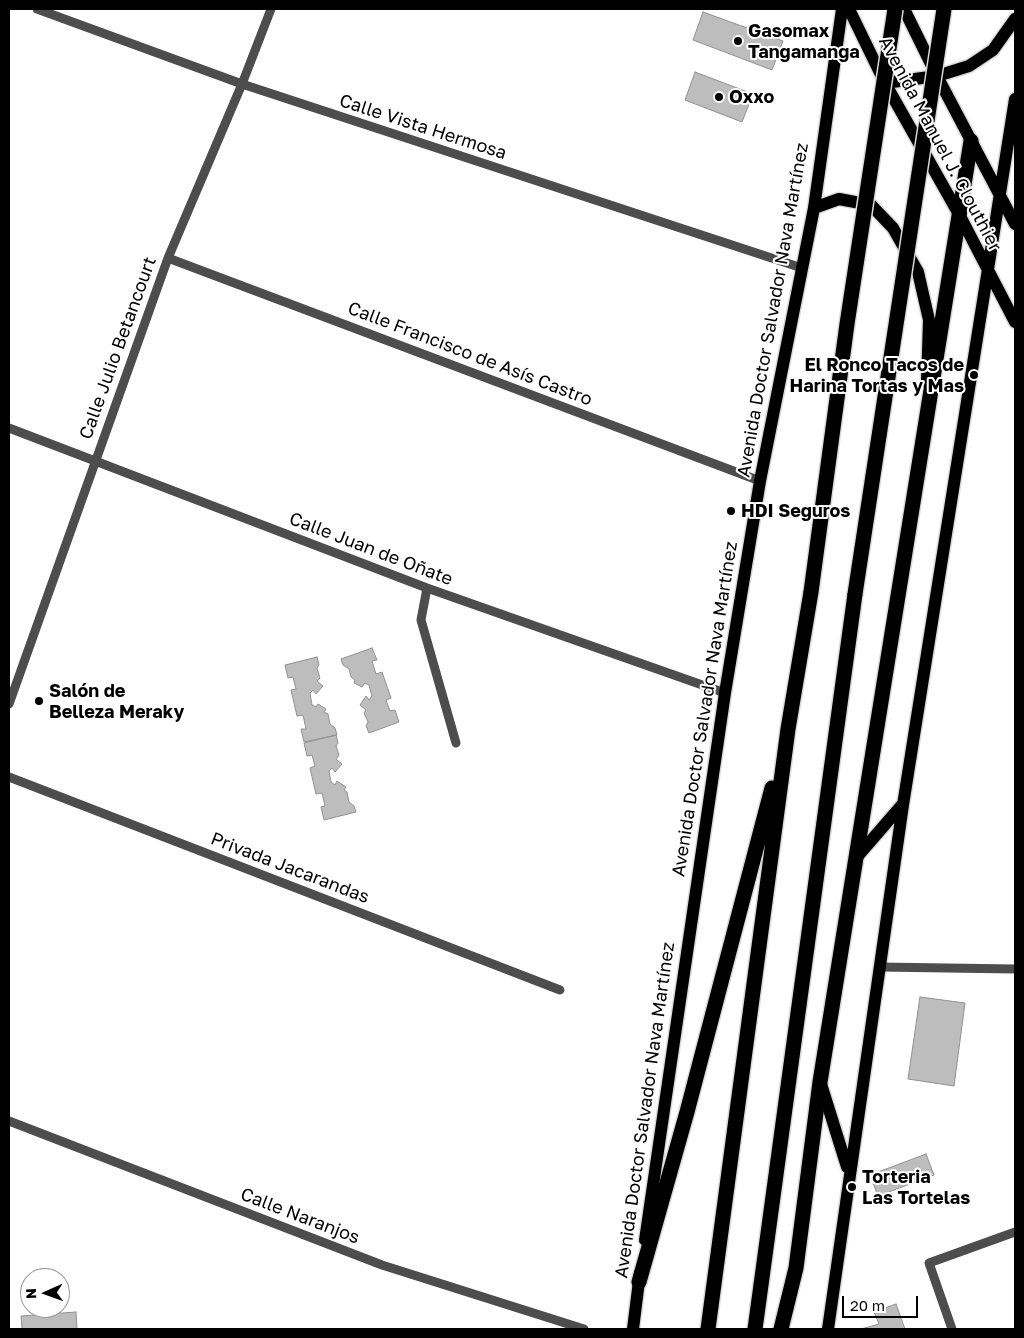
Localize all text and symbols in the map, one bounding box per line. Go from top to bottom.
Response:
place label: Gasomax Tangamanga [748,20,860,62]
street label: Avenida Manuel J. Clouthier [874,33,1006,255]
marker: Gasomax Tangamanga [732,35,744,47]
place label: Oxxo [729,86,774,108]
street label: Calle Vista Hermosa [337,90,509,164]
marker: Oxxo [713,91,725,103]
street label: Avenida Doctor Salvador Nava Martínez [733,141,813,479]
street label: Calle Julio Betancourt [75,254,161,442]
street label: Calle Francisco de Asís Castro [345,297,595,411]
place label: El Ronco Tacos de Harina Tortas y Mas [790,354,964,396]
marker: El Ronco Tacos de Harina Tortas y Mas [968,369,980,381]
place label: HDI Seguros [741,500,850,522]
marker: HDI Seguros [725,505,737,517]
street label: Calle Juan de Oñate [286,508,456,590]
street label: Avenida Doctor Salvador Nava Martínez [668,540,742,878]
place label: Salón de Belleza Meraky [49,680,184,722]
marker: Salón de Belleza Meraky [33,695,45,707]
street label: Privada Jacarandas [208,828,372,908]
street label: Avenida Doctor Salvador Nava Martínez [611,941,679,1279]
place label: Torteria Las Tortelas [862,1166,970,1208]
marker: Torteria Las Tortelas [846,1181,858,1193]
street label: Calle Naranjos [237,1183,363,1249]
north arrow [20,1268,70,1318]
scale bar [844,1286,920,1318]
text: N [22,1288,39,1299]
text: 20 m [850,1296,885,1314]

